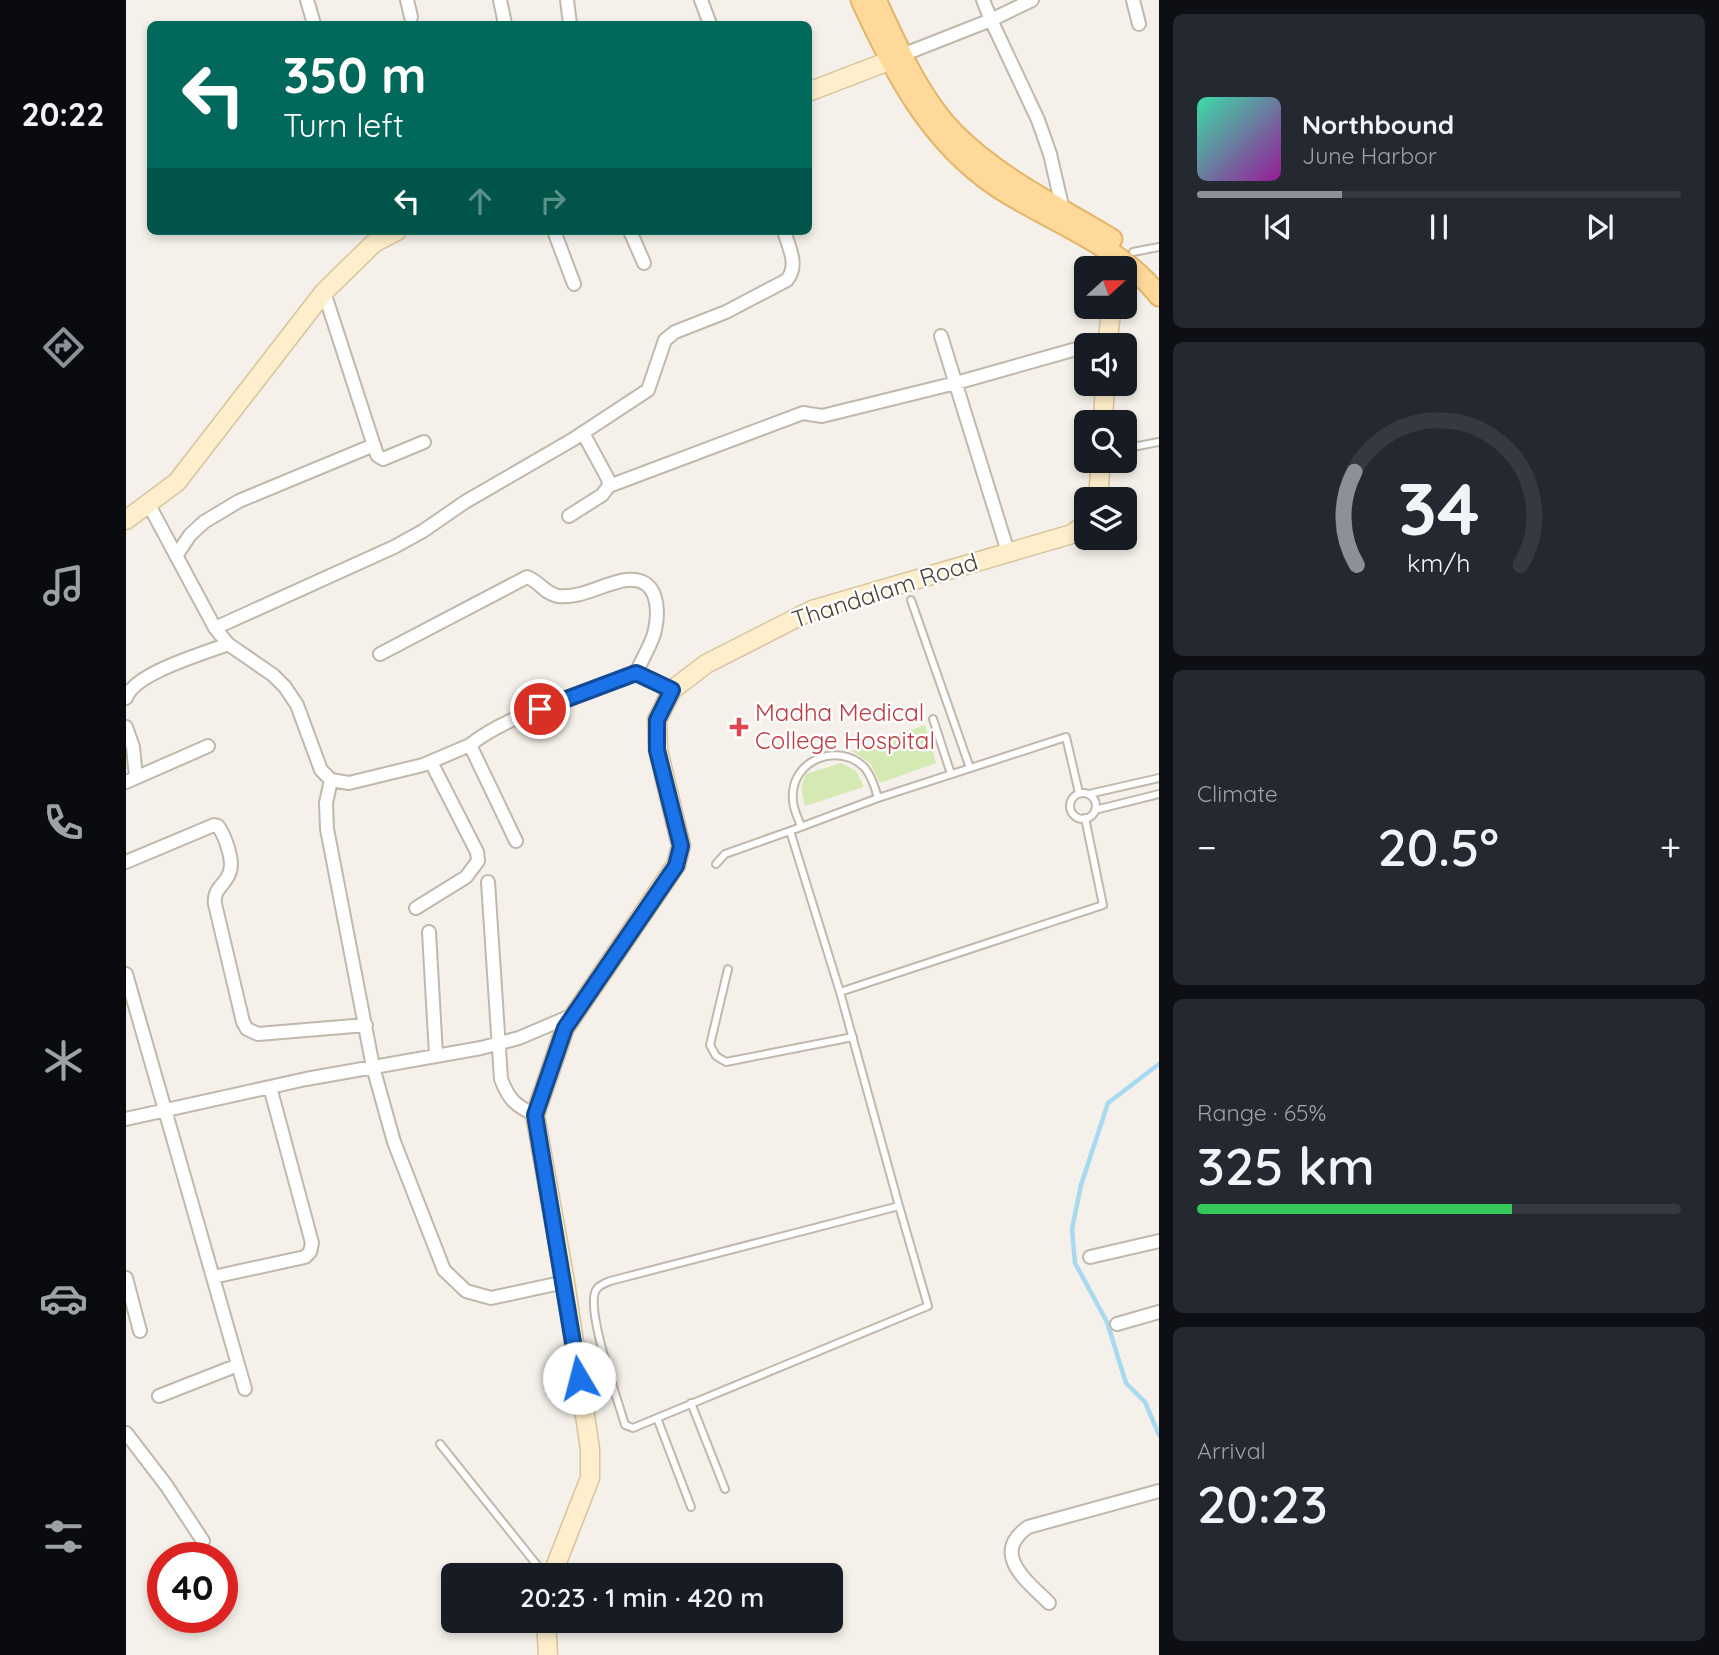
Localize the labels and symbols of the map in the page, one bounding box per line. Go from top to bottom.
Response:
north arrow [1074,256,1138,318]
street label: Thandalam Road [788,546,981,634]
pin [510,679,570,739]
place label: Madha Medical College Hospital [755,697,935,755]
marker: Madha Medical College Hospital [729,717,749,737]
position arrow [542,1341,616,1415]
speed limit sign: 40 [147,1542,238,1633]

